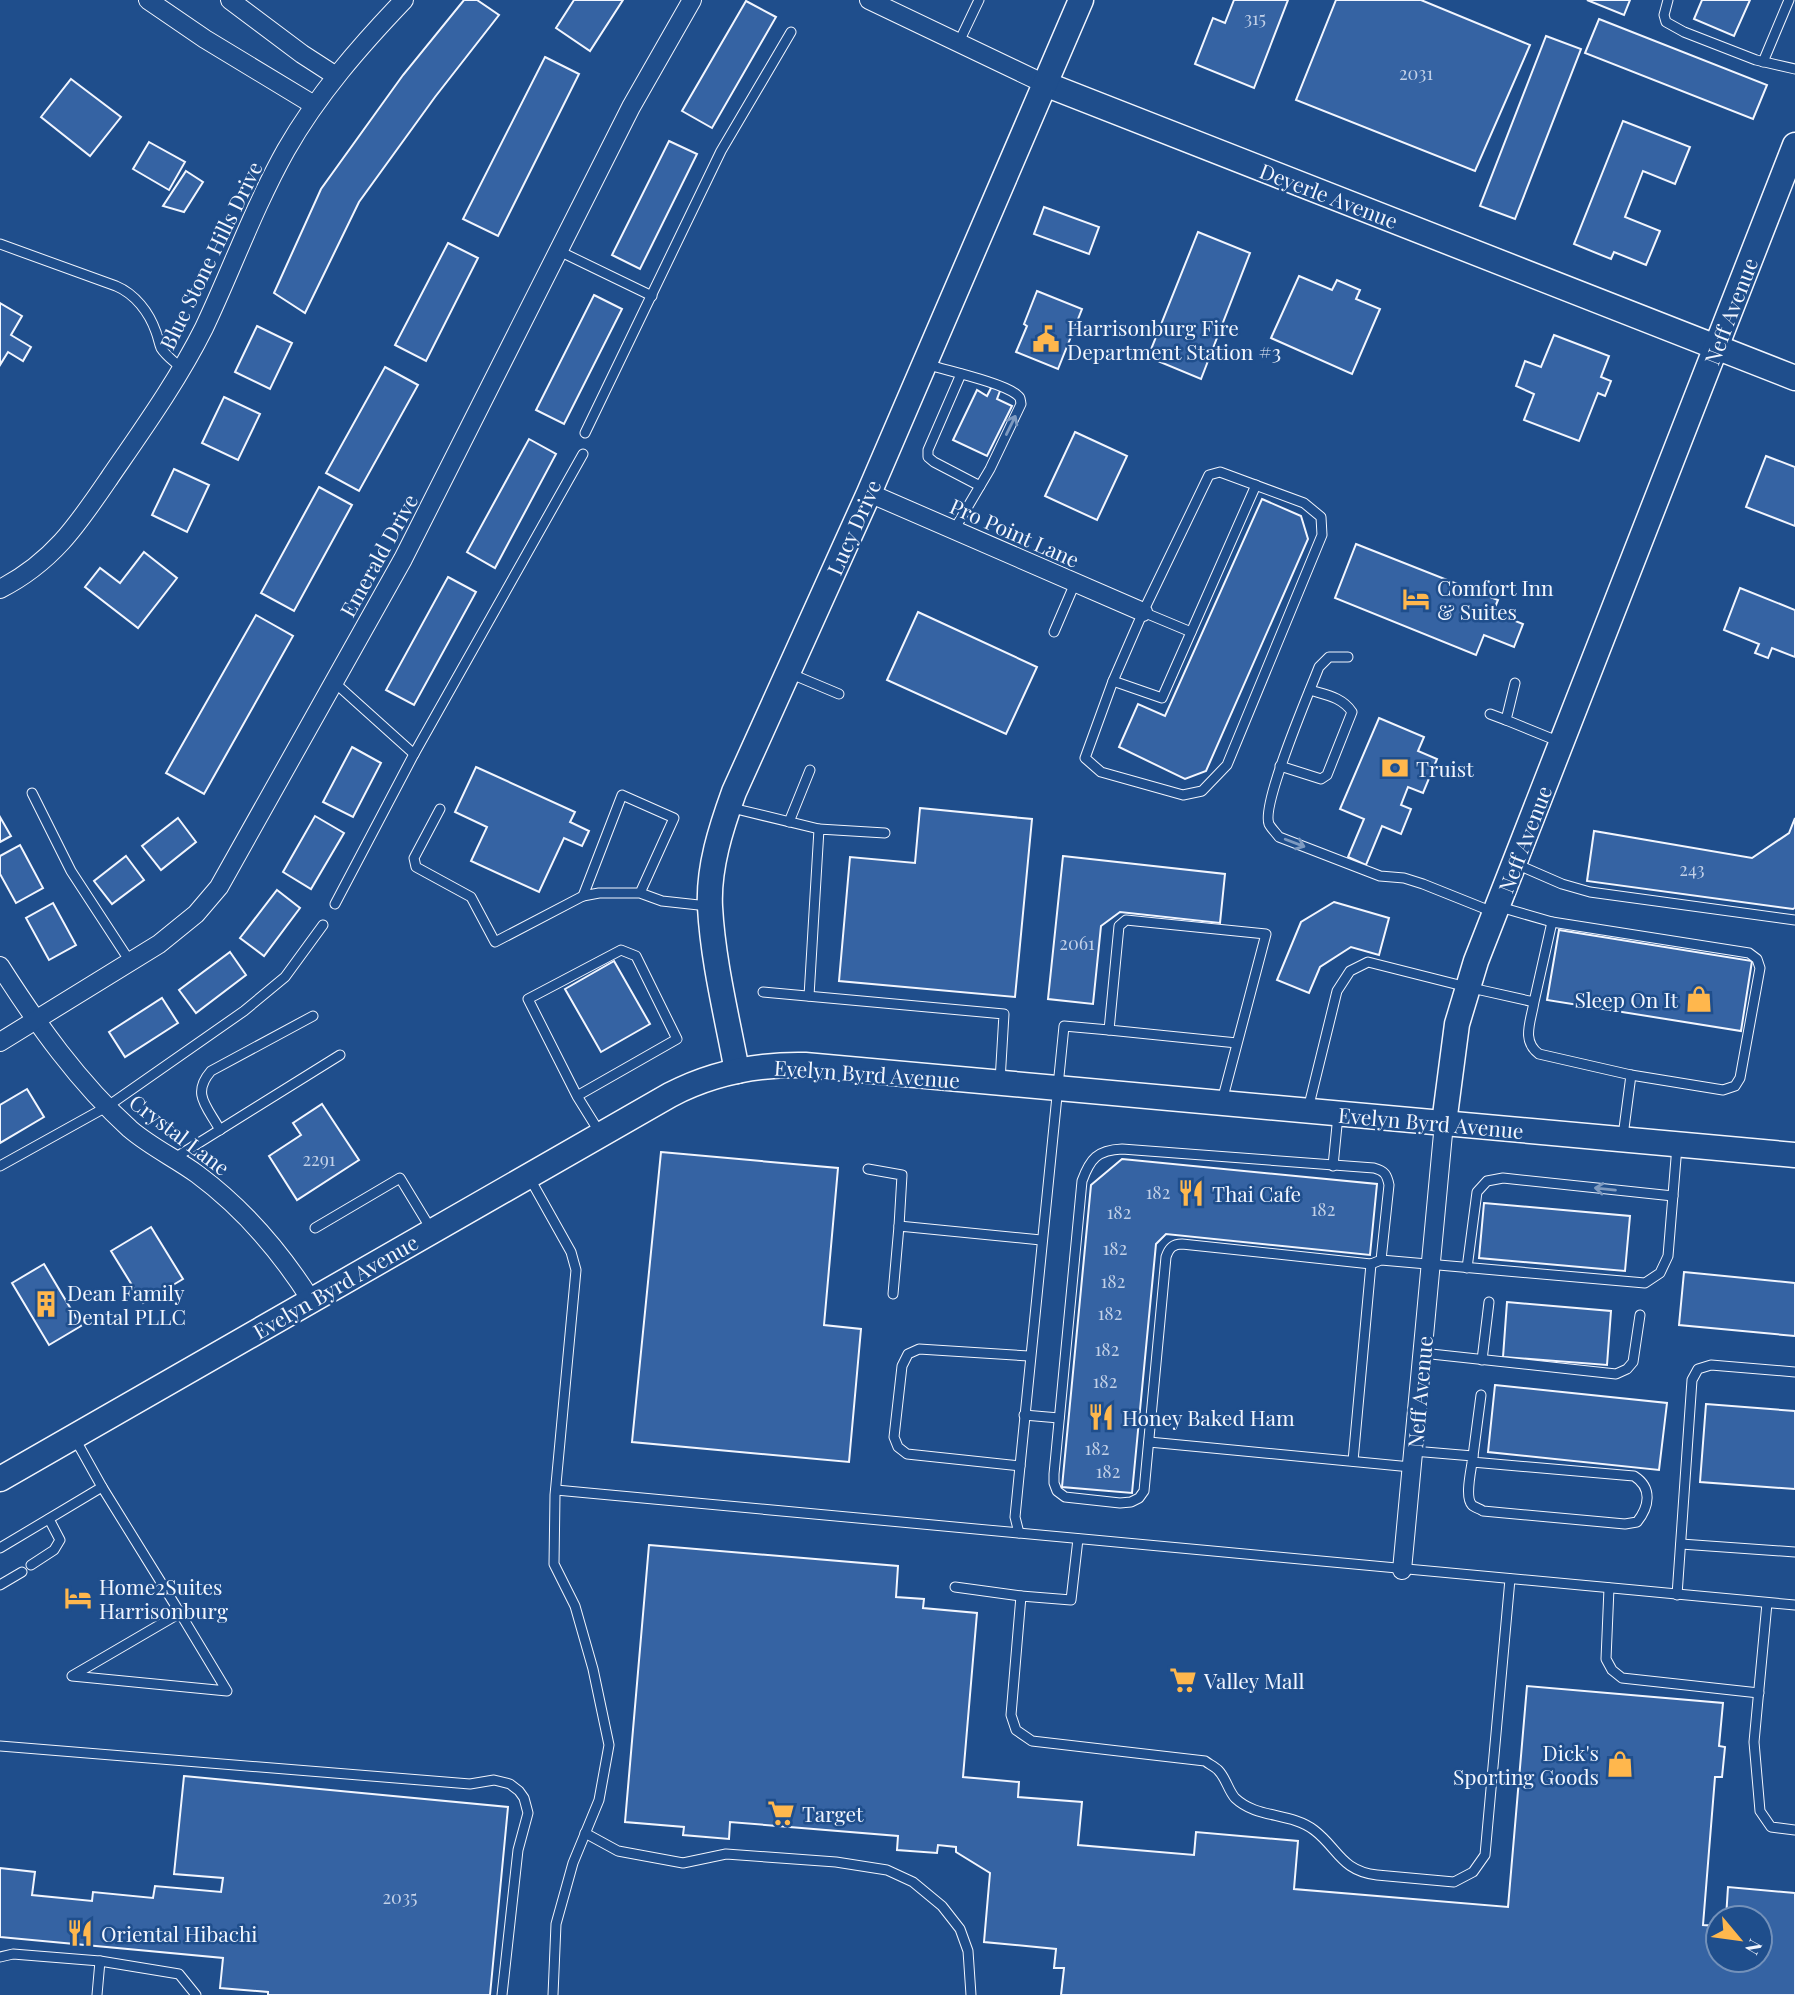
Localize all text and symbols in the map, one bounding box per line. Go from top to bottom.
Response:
house number: 315 [1244,6,1266,30]
house number: 2031 [1399,61,1433,85]
street label: Blue Stone Hills Drive [152,156,268,354]
street label: Deyerle Avenue [1256,156,1402,234]
street label: Neff Avenue [1697,253,1763,369]
place label: Harrisonburg Fire Department Station #3 [1067,313,1281,365]
public building icon: Harrisonburg Fire Department Station #3 [1031,324,1061,354]
one-way arrow [1005,415,1019,436]
street label: Lucy Drive [820,475,886,579]
street label: Emerald Drive [333,489,423,621]
street label: Pro Point Lane [946,491,1084,573]
place label: Comfort Inn & Suites [1437,573,1554,625]
hotel icon: Comfort Inn & Suites [1401,584,1431,614]
bank icon: Truist [1380,753,1410,783]
place label: Truist [1416,754,1474,782]
street label: Neff Avenue [1491,781,1557,897]
one-way arrow [1283,838,1305,851]
house number: 243 [1679,857,1705,881]
house number: 2061 [1059,931,1095,955]
shop icon: Sleep On It [1684,984,1714,1014]
place label: Sleep On It [1574,985,1679,1013]
street label: Evelyn Byrd Avenue [773,1053,961,1093]
street label: Crystal Lane [124,1087,236,1181]
street label: Evelyn Byrd Avenue [1337,1100,1525,1144]
house number: 2291 [302,1147,336,1171]
restaurant icon: Thai Cafe [1176,1178,1206,1208]
place label: Thai Cafe [1212,1179,1301,1207]
house number: 182 [1146,1180,1170,1204]
one-way arrow [1594,1182,1616,1195]
house number: 182 [1311,1197,1335,1221]
house number: 182 [1107,1200,1131,1224]
street label: Evelyn Byrd Avenue [247,1227,423,1345]
house number: 182 [1103,1236,1127,1260]
house number: 182 [1101,1269,1125,1293]
place label: Dean Family Dental PLLC [67,1278,186,1330]
building icon: Dean Family Dental PLLC [31,1289,61,1319]
house number: 182 [1098,1301,1122,1325]
street label: Neff Avenue [1400,1335,1438,1449]
house number: 182 [1095,1337,1119,1361]
house number: 182 [1093,1369,1117,1393]
restaurant icon: Honey Baked Ham [1086,1402,1116,1432]
place label: Honey Baked Ham [1122,1403,1295,1431]
house number: 182 [1085,1436,1109,1460]
house number: 182 [1096,1459,1120,1483]
place label: Home2Suites Harrisonburg [99,1572,228,1624]
hotel icon: Home2Suites Harrisonburg [63,1583,93,1613]
supermarket icon: Valley Mall [1168,1665,1198,1695]
place label: Valley Mall [1203,1666,1305,1694]
place label: Dick's Sporting Goods [1453,1738,1599,1790]
shop icon: Dick's Sporting Goods [1605,1749,1635,1779]
supermarket icon: Target [766,1798,796,1828]
place label: Target [802,1799,864,1827]
house number: 2035 [382,1885,418,1909]
north arrow [1704,1904,1774,1974]
restaurant icon: Oriental Hibachi [65,1918,95,1948]
place label: Oriental Hibachi [101,1919,257,1947]
text: N [1740,1935,1769,1960]

